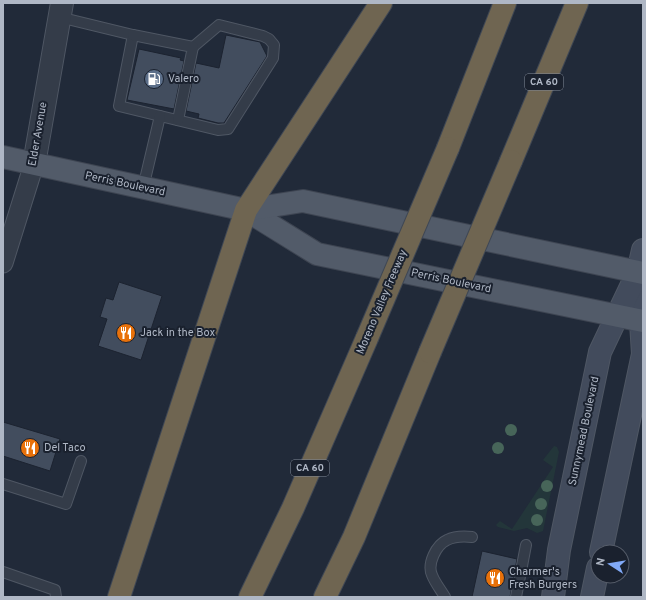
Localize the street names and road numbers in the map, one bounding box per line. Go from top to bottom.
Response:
road number: CA 60 [525,74,563,90]
street label: Elder Avenue [25,101,51,167]
street label: Perris Boulevard [84,169,166,199]
street label: Moreno Valley Freeway [354,247,410,356]
street label: Perris Boulevard [410,266,492,296]
street label: Sunnymead Boulevard [566,375,602,487]
road number: CA 60 [291,460,329,476]

